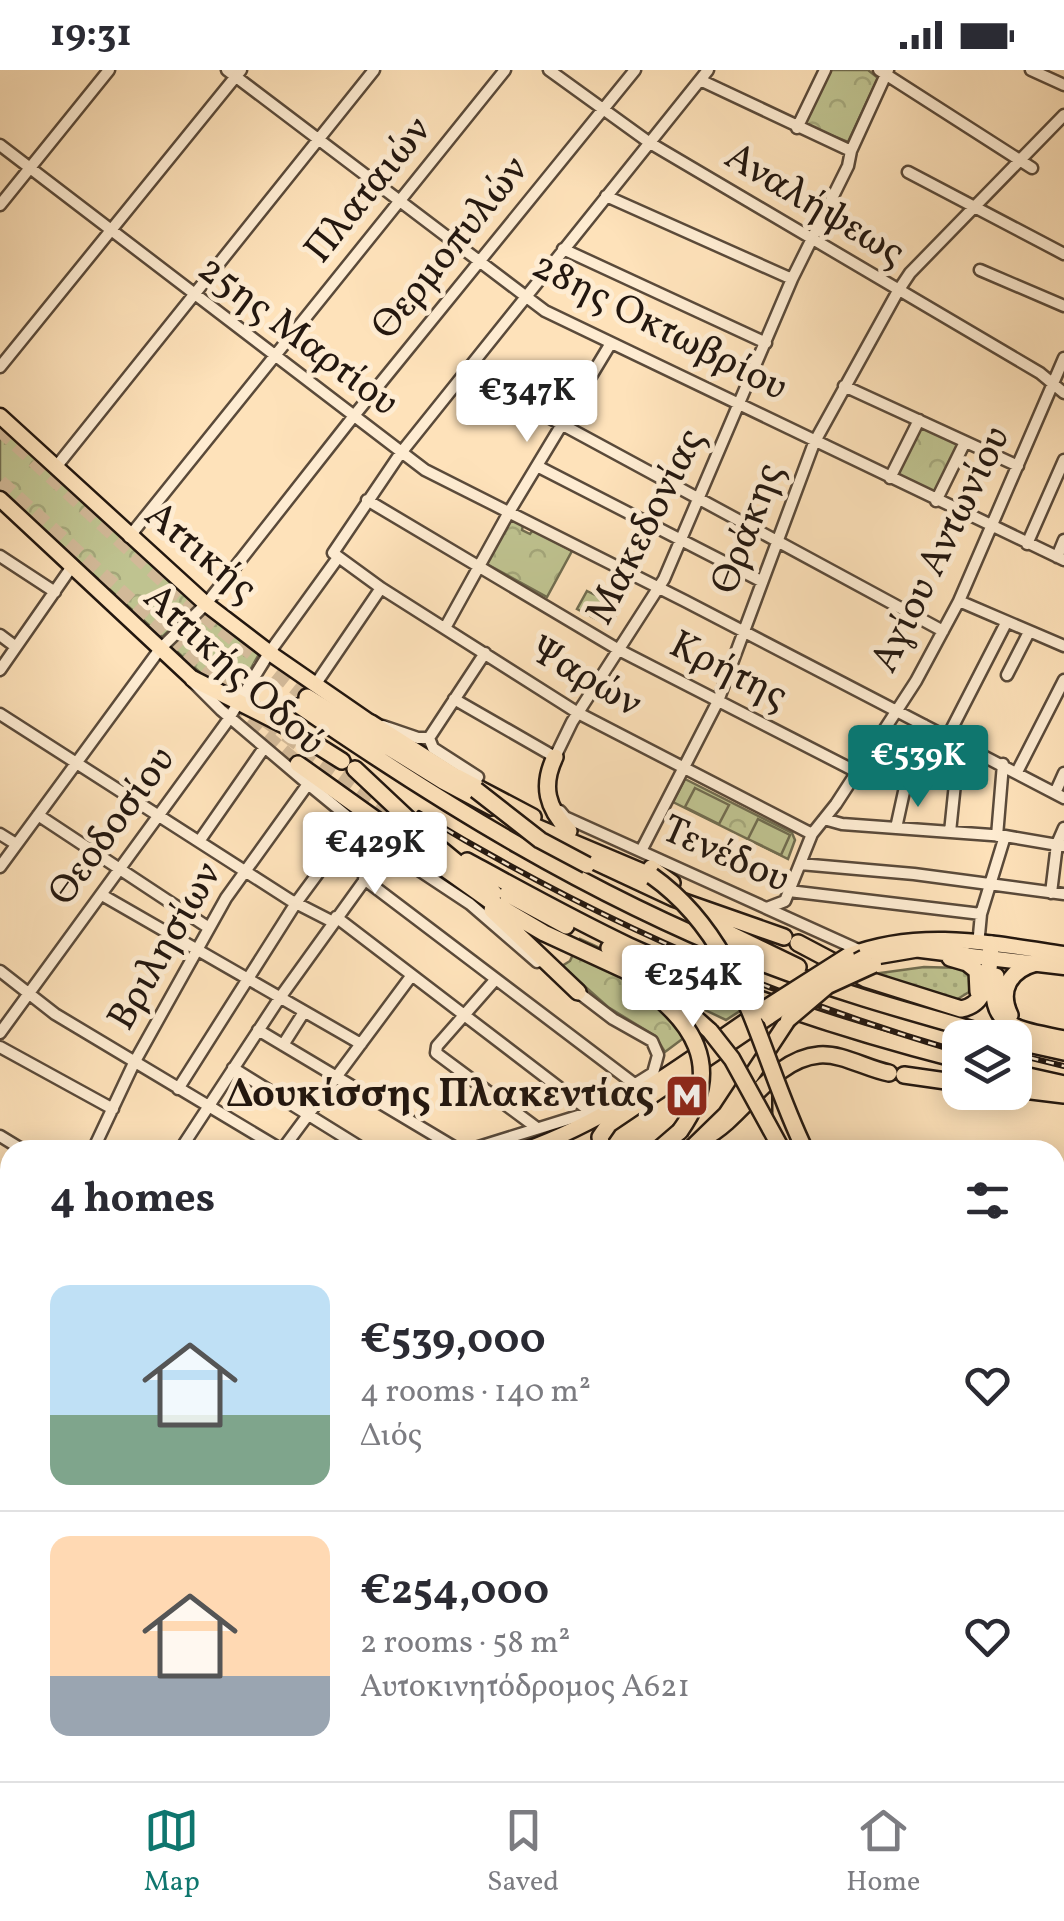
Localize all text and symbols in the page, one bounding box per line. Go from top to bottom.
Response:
text: 19:31 [50,9,132,62]
street label: Πλαταιών [292,106,446,276]
street label: Αναλήψεως [713,130,915,282]
street label: Θερμοπυλών [359,145,543,353]
street label: 28ης Οκτωβρίου [522,239,796,417]
street label: 25ης Μαρτίου [185,243,409,431]
pin: €347K [457,360,597,445]
text: €347K [478,370,576,414]
street label: Αγίου Αντωνίου [858,417,1026,683]
street label: Μακεδονίας [574,419,720,635]
street label: Θράκης [698,455,800,603]
street label: Αττικής [131,489,269,617]
street label: Αττικής Οδού [130,572,336,770]
street label: Κρήτης [659,618,797,726]
street label: Ψαρών [519,624,651,732]
pin: €539K [848,725,988,810]
text: €539K [870,735,966,779]
street label: Θεοδοσίου [36,736,190,918]
street label: Τενέδου [652,803,798,909]
pin: €429K [305,812,445,897]
text: €429K [325,822,425,866]
street label: Βριλησίων [95,853,237,1041]
pin: €254K [623,945,763,1030]
text: €254K [644,955,742,999]
map controls [942,1020,1032,1110]
button: layers [942,1020,1032,1110]
place label: Δουκίσσης Πλακεντίας [226,1068,654,1124]
metro station icon: Δουκίσσης Πλακεντίας [664,1073,710,1119]
text: 4 homes [50,1171,215,1230]
icon: filters [960,1173,1015,1228]
text: €539,000 [360,1312,546,1371]
icon: home [130,1325,250,1445]
icon: heart [960,1358,1015,1413]
text: 4 rooms · 140 m² [360,1371,591,1415]
text: Διός [360,1415,422,1459]
text: €254,000 [360,1563,549,1622]
icon: home [130,1576,250,1696]
icon: heart [960,1609,1015,1664]
text: 2 rooms · 58 m² [360,1622,570,1666]
text: Αυτοκινητόδρομος Α621 [360,1666,690,1710]
tab: Map [144,1803,200,1902]
tab: Saved [487,1803,559,1902]
tab: Home [846,1803,920,1902]

